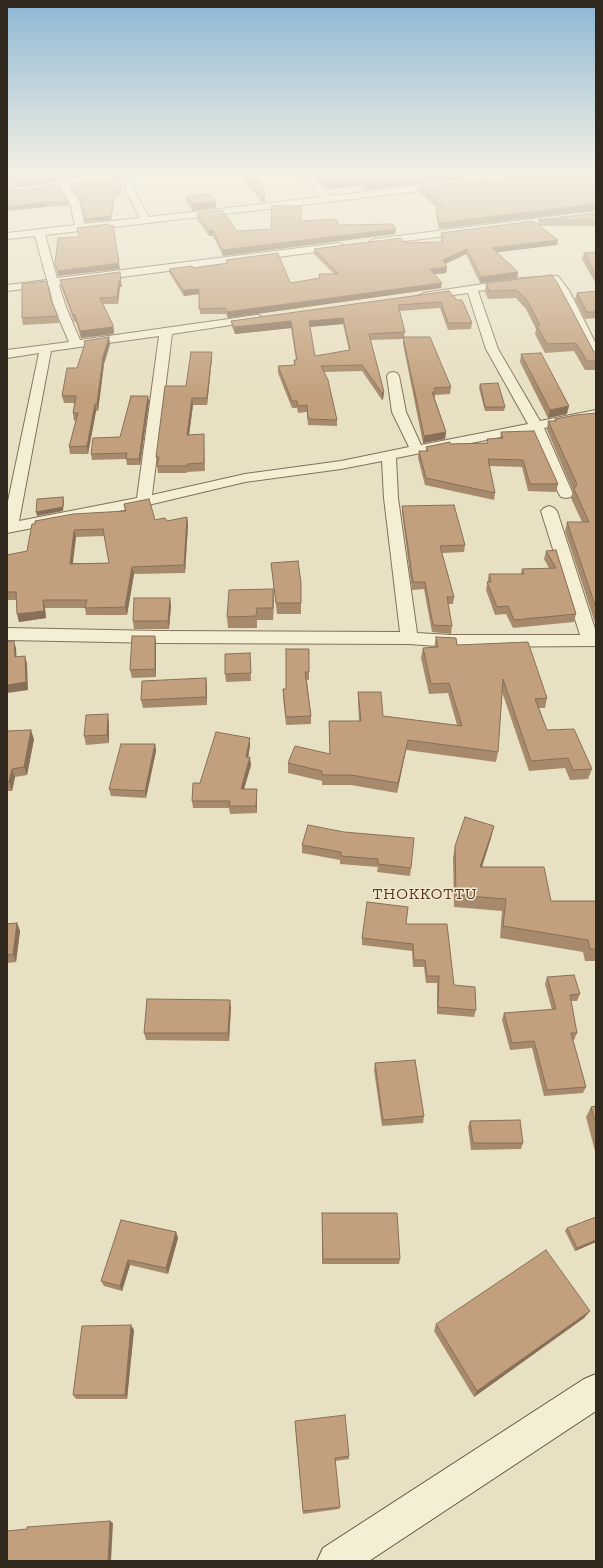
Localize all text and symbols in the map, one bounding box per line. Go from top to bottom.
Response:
district label: THOKKOTTU [372,884,478,904]

